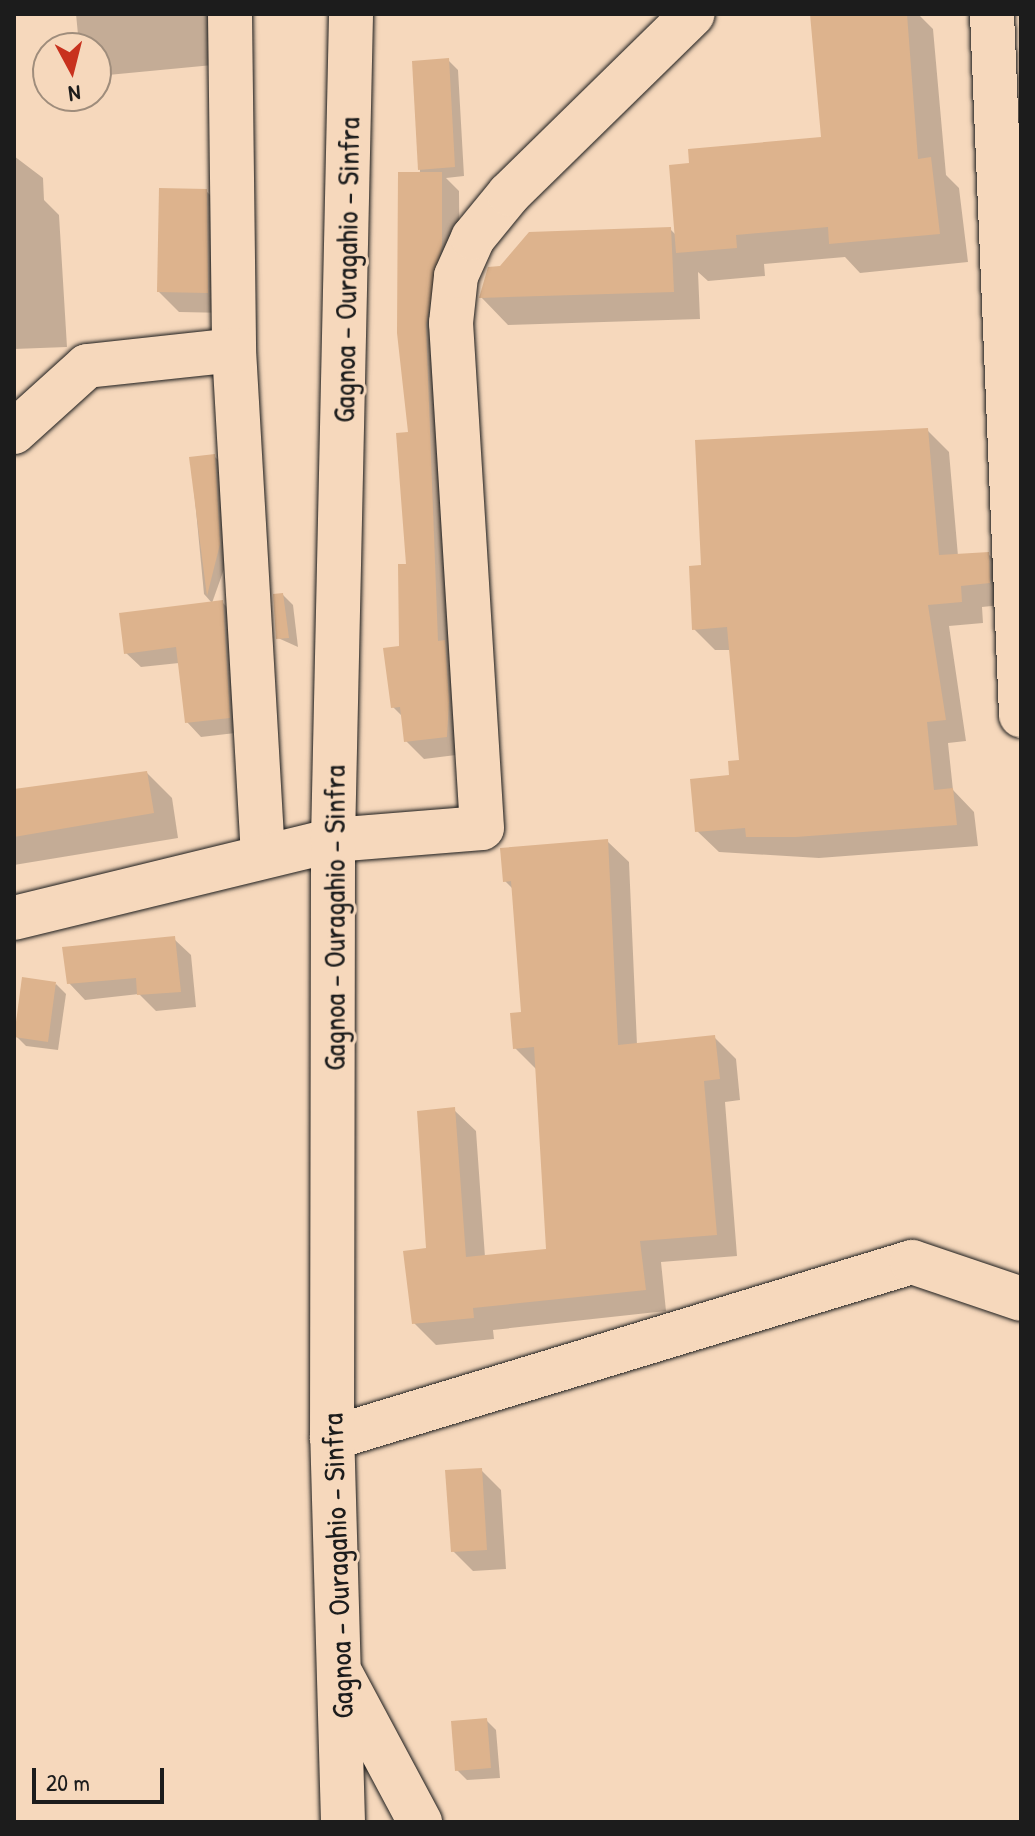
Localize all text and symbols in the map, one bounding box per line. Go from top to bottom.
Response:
north arrow [32,32,112,112]
text: N [67,78,82,109]
street label: Gagnoa - Ouragahio - Sinfra [325,117,367,423]
street label: Gagnoa - Ouragahio - Sinfra [316,765,352,1071]
street label: Gagnoa - Ouragahio - Sinfra [314,1413,360,1719]
scale bar [36,1752,168,1802]
text: 20 m [46,1766,90,1798]

